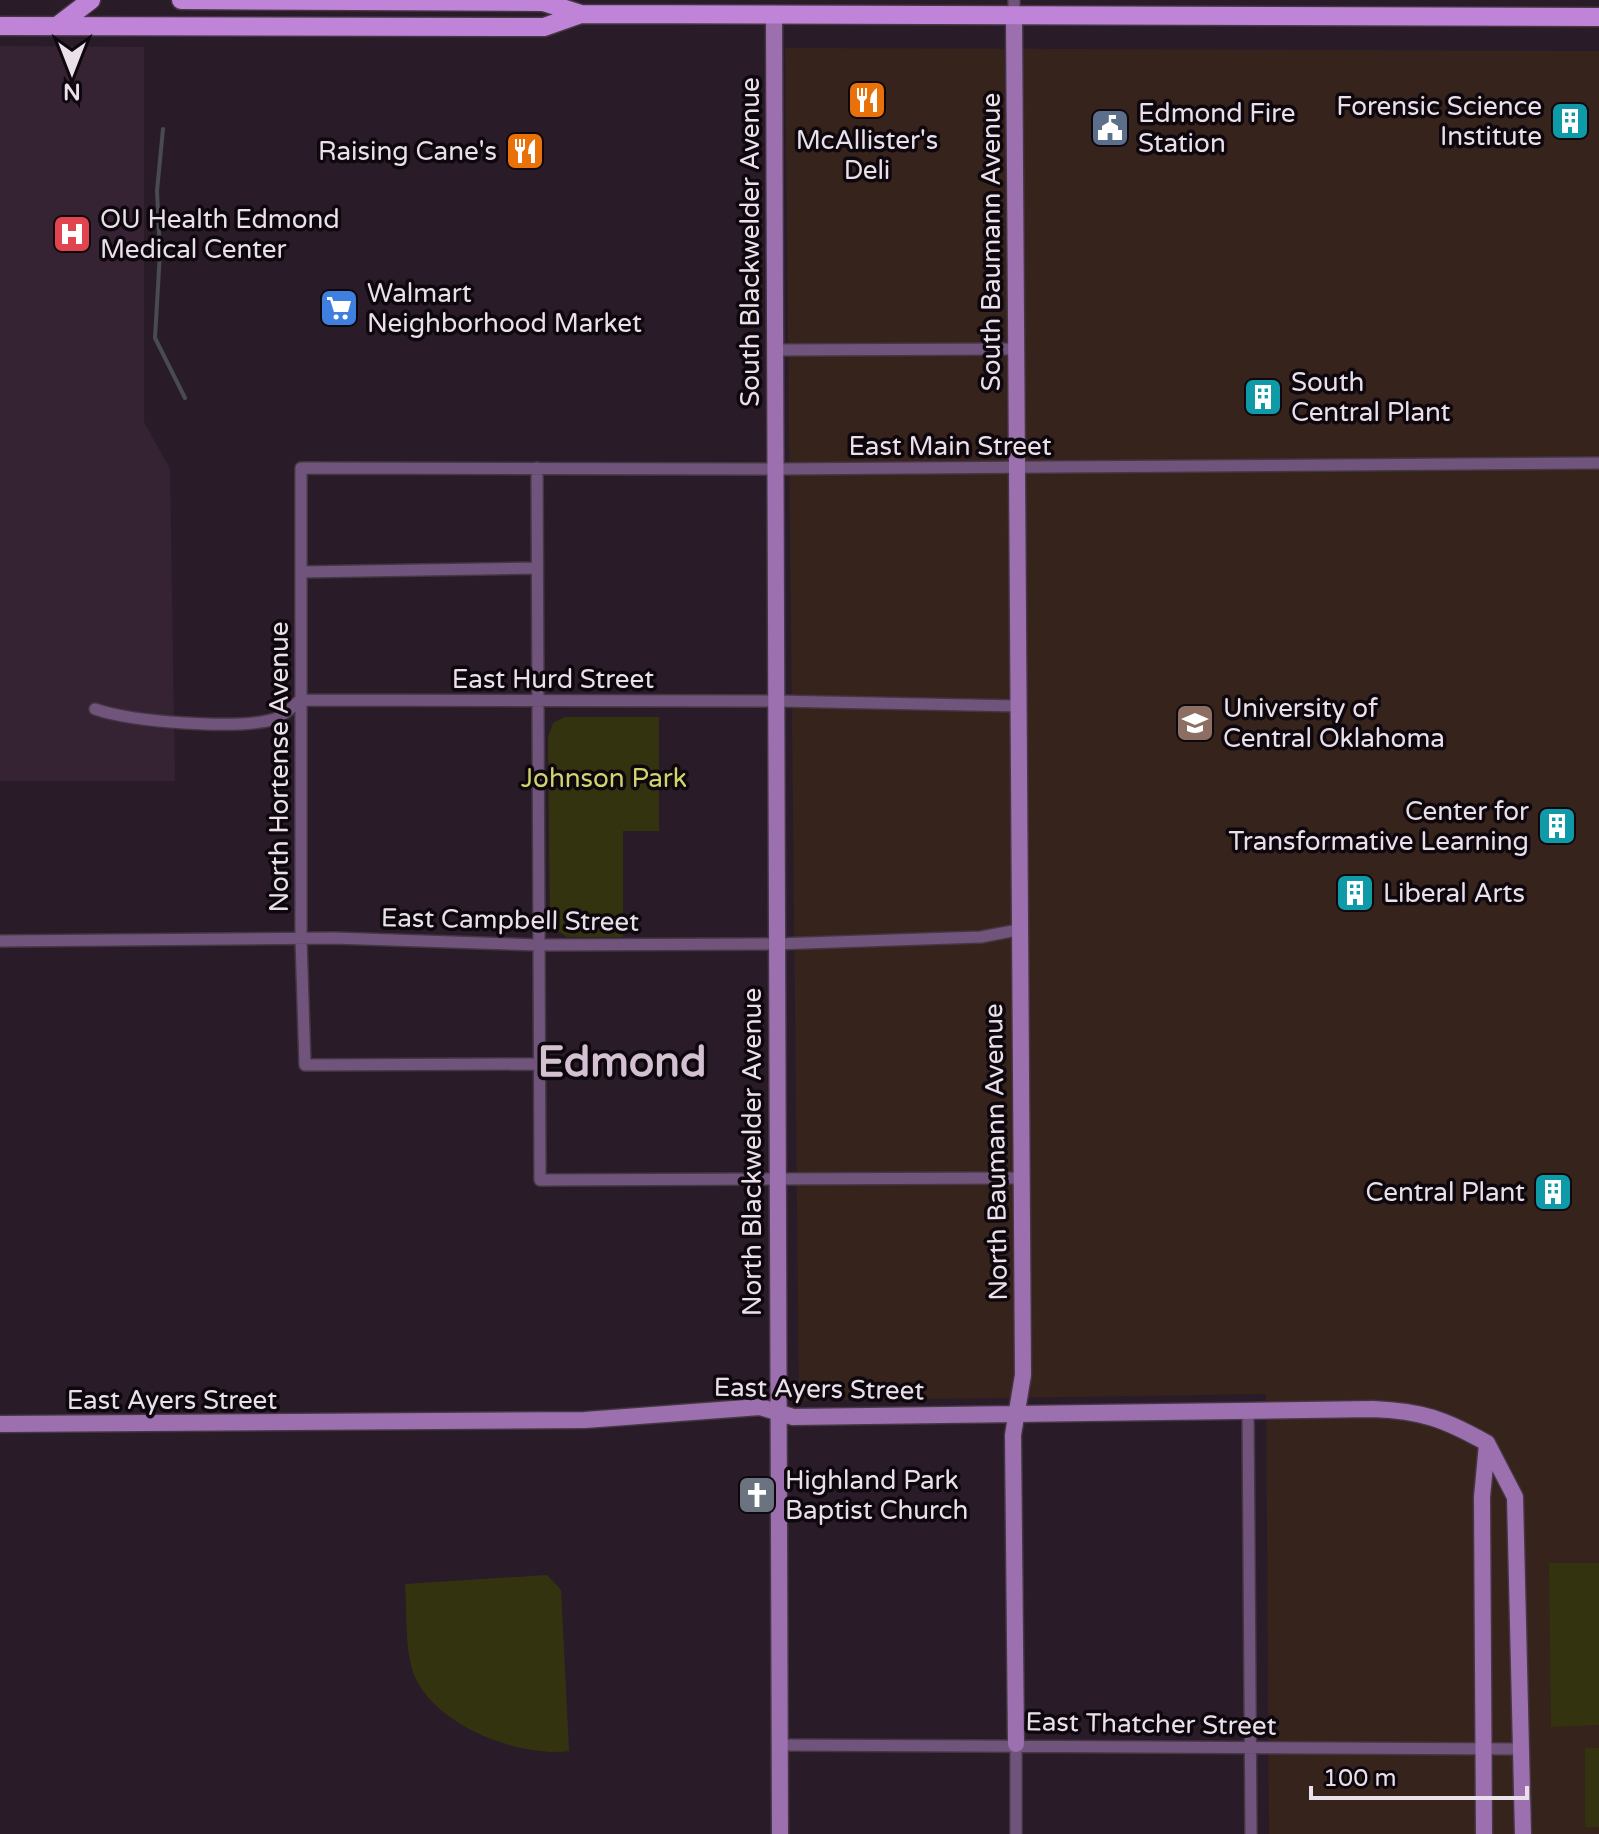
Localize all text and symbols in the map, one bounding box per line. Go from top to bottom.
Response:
north arrow [32,32,112,112]
street label: South Blackwelder Avenue [735,77,766,407]
text: N [63,78,81,104]
restaurant icon: McAllister's Deli [846,79,888,121]
place label: Forensic Science Institute [1336,91,1542,152]
street label: South Baumann Avenue [976,93,1007,391]
place label: Edmond Fire Station [1138,98,1296,159]
building icon: Forensic Science Institute [1549,100,1591,142]
public building icon: Edmond Fire Station [1089,107,1131,149]
place label: McAllister's Deli [796,125,938,186]
restaurant icon: Raising Cane's [504,130,546,172]
place label: Raising Cane's [318,136,497,167]
place label: OU Health Edmond Medical Center [100,204,340,265]
hospital icon: OU Health Edmond Medical Center [51,213,93,255]
place label: Walmart Neighborhood Market [367,278,642,339]
supermarket icon: Walmart Neighborhood Market [318,287,360,329]
place label: South Central Plant [1291,367,1451,428]
building icon: South Central Plant [1242,376,1284,418]
street label: East Main Street [848,431,1052,462]
street label: North Hortense Avenue [264,621,295,913]
street label: East Hurd Street [452,664,654,695]
place label: University of Central Oklahoma [1223,693,1445,754]
school or university icon: University of Central Oklahoma [1174,702,1216,744]
park label: Johnson Park [521,763,687,794]
place label: Center for Transformative Learning [1228,796,1529,857]
building icon: Center for Transformative Learning [1536,805,1578,847]
building icon: Liberal Arts [1334,872,1376,914]
place label: Liberal Arts [1383,878,1525,909]
street label: East Campbell Street [381,902,639,938]
street label: North Blackwelder Avenue [737,988,768,1316]
street label: North Baumann Avenue [978,1003,1014,1301]
district label: Edmond [538,1037,706,1088]
building icon: Central Plant [1532,1171,1574,1213]
place label: Central Plant [1366,1177,1525,1208]
street label: East Ayers Street [713,1372,925,1406]
street label: East Ayers Street [67,1385,277,1416]
place label: Highland Park Baptist Church [785,1465,968,1526]
church icon: Highland Park Baptist Church [736,1474,778,1516]
street label: East Thatcher Street [1025,1706,1277,1742]
scale bar [1311,1750,1527,1800]
text: 100 m [1323,1764,1397,1793]

